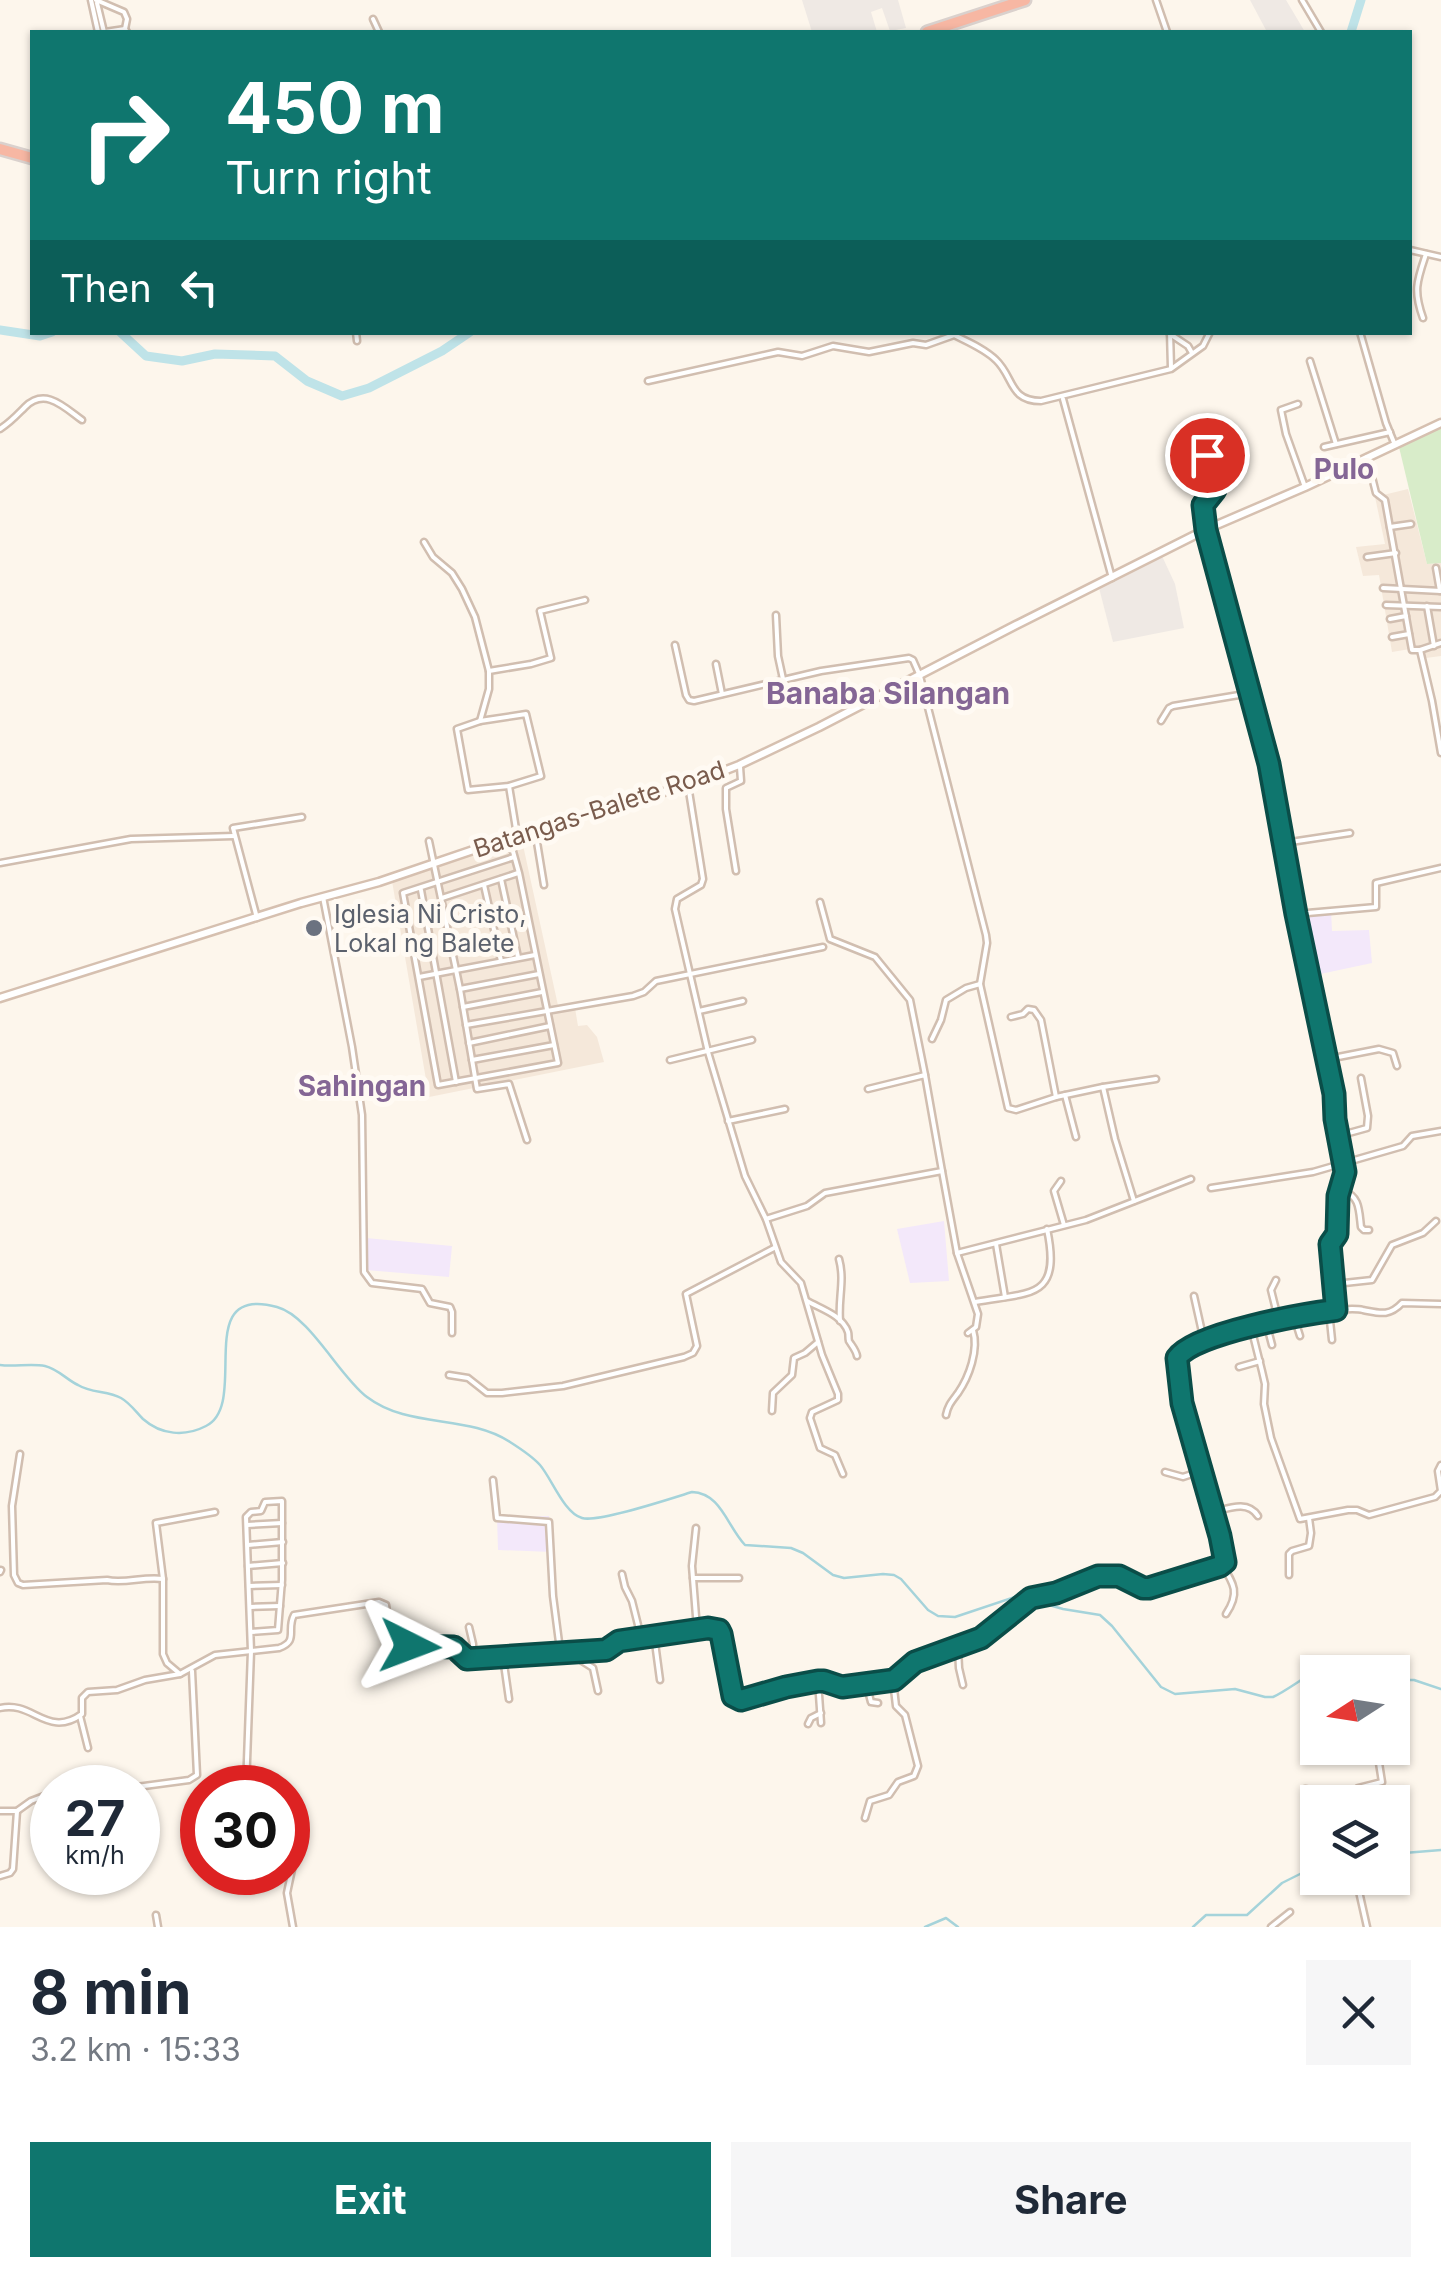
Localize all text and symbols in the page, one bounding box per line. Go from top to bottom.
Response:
text: 450 m [225,65,445,150]
icon: right [60,70,190,200]
text: Turn right [225,150,432,205]
icon: left [172,260,227,315]
text: Then [60,265,152,311]
pin [1165,413,1250,498]
icon: arrive [1180,428,1235,483]
district label: Pulo [1314,452,1374,486]
district label: Banaba Silangan [766,675,1010,711]
street label: Batangas-Balete Road [470,754,728,864]
place label: Iglesia Ni Cristo, Lokal ng Balete [334,899,526,958]
marker: Iglesia Ni Cristo, Lokal ng Balete [303,917,325,939]
district label: Sahingan [298,1069,426,1103]
position arrow [358,1594,462,1698]
north arrow [1300,1655,1410,1765]
map controls [1300,1655,1410,1895]
speed limit sign: 30 [180,1765,310,1895]
button: layers [1300,1785,1410,1895]
text: 27 [65,1788,125,1848]
text: km/h [65,1840,125,1870]
text: 8 min [30,1956,192,2028]
button: close [1306,1960,1411,2065]
text: 3.2 km · 15:33 [30,2030,241,2069]
button: Exit [30,2142,711,2257]
button: Share [731,2142,1411,2257]

